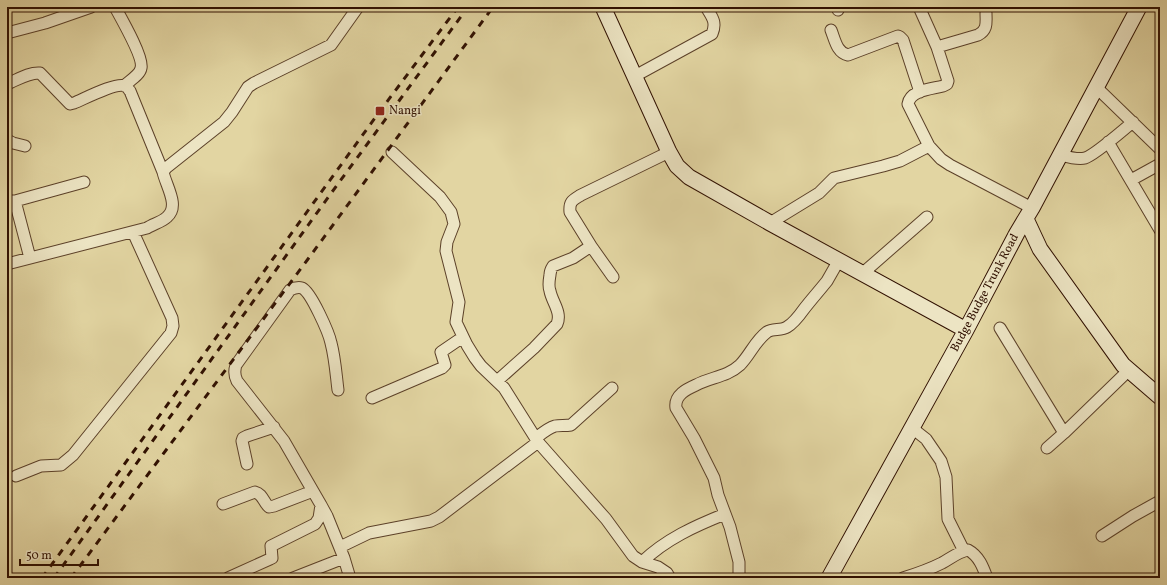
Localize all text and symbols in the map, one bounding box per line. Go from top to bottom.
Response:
place label: Nangi [389,103,421,119]
marker: Nangi [374,105,386,117]
street label: Budge Budge Trunk Road [947,231,1023,355]
scale bar [20,541,98,567]
text: 50 m [26,548,52,564]

